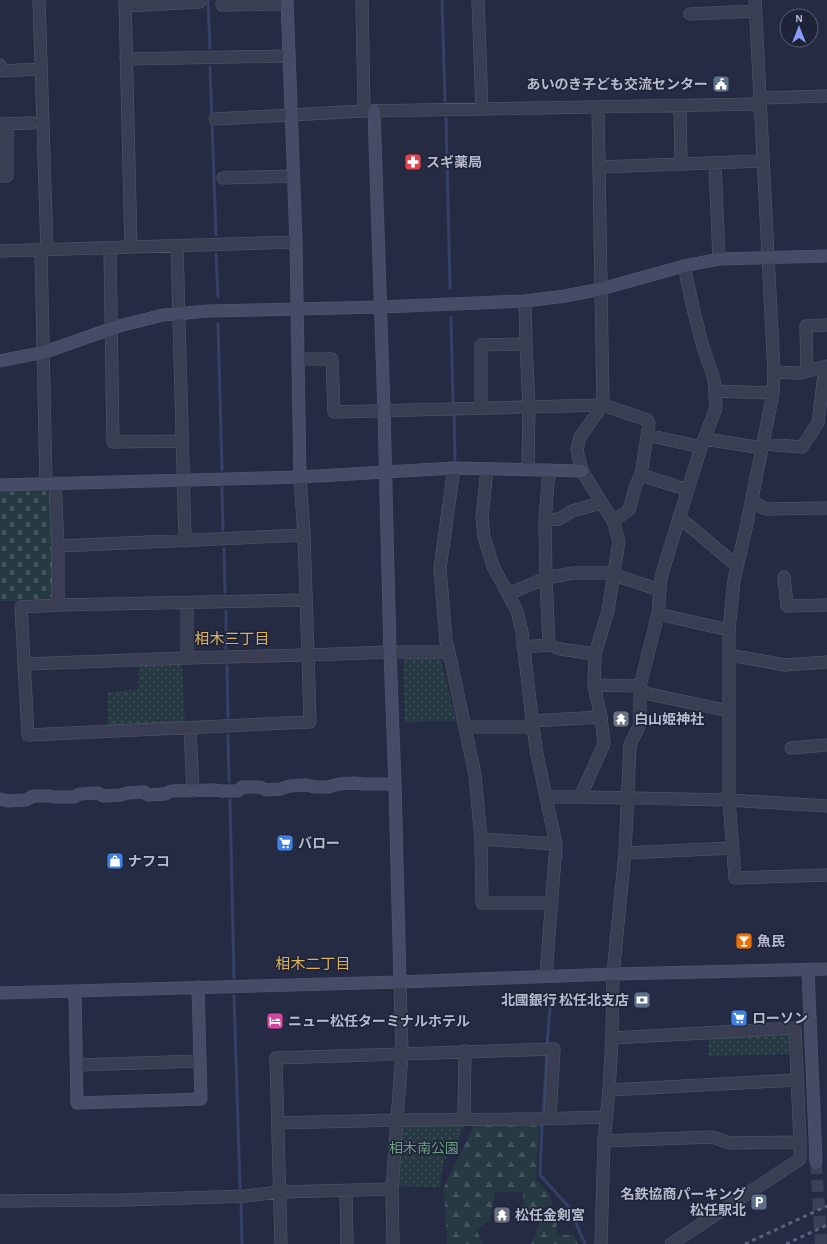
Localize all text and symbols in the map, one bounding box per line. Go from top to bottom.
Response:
north arrow [779,8,819,48]
text: N [795,13,803,24]
public building icon: あいのき子ども交流センター [711,74,731,94]
place label: あいのき子ども交流センター [526,77,708,92]
pharmacy icon: スギ薬局 [403,152,423,172]
place label: スギ薬局 [426,154,482,170]
district label: 相木三丁目 [194,631,270,647]
temple icon: 白山姫神社 [611,709,631,729]
place label: 白山姫神社 [634,711,704,727]
supermarket icon: バロー [275,833,295,853]
place label: バロー [298,836,340,851]
shop icon: ナフコ [105,851,125,871]
place label: ナフコ [128,855,170,869]
bar icon: 魚民 [734,931,754,951]
place label: 魚民 [757,934,785,949]
district label: 相木二丁目 [275,956,351,972]
bank icon: 北國銀行 松任北支店 [632,990,652,1010]
place label: 北國銀行 松任北支店 [501,993,629,1008]
supermarket icon: ローソン [729,1008,749,1028]
hotel icon: ニュー松任ターミナルホテル [265,1011,285,1031]
place label: ローソン [752,1012,808,1026]
place label: ニュー松任ターミナルホテル [288,1014,470,1029]
park label: 相木南公園 [389,1141,459,1156]
place label: 名鉄協商パーキング 松任駅北 [620,1186,746,1218]
parking icon: 名鉄協商パーキング 松任駅北 [749,1192,769,1212]
temple icon: 松任金剣宮 [492,1205,512,1225]
place label: 松任金剣宮 [515,1208,585,1223]

